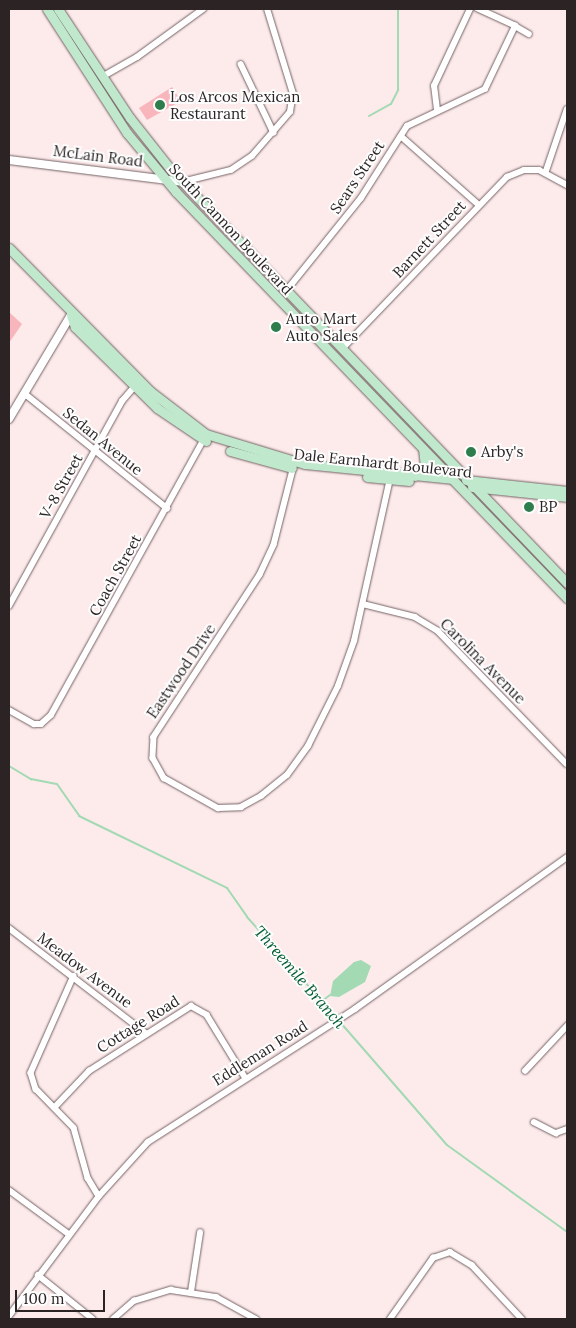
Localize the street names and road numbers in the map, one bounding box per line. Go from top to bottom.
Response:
street label: Sears Street [326,137,388,217]
street label: McLain Road [52,142,144,170]
street label: South Cannon Boulevard [165,160,297,298]
street label: Barnett Street [389,197,469,281]
street label: Sedan Avenue [60,403,146,479]
street label: Dale Earnhardt Boulevard [293,445,473,481]
street label: V-8 Street [36,450,86,522]
street label: Coach Street [85,531,145,619]
street label: Carolina Avenue [437,615,529,707]
street label: Eastwood Drive [143,620,219,722]
street label: Meadow Avenue [34,929,136,1011]
street label: Cottage Road [93,991,183,1057]
street label: Eddleman Road [209,1017,311,1089]

